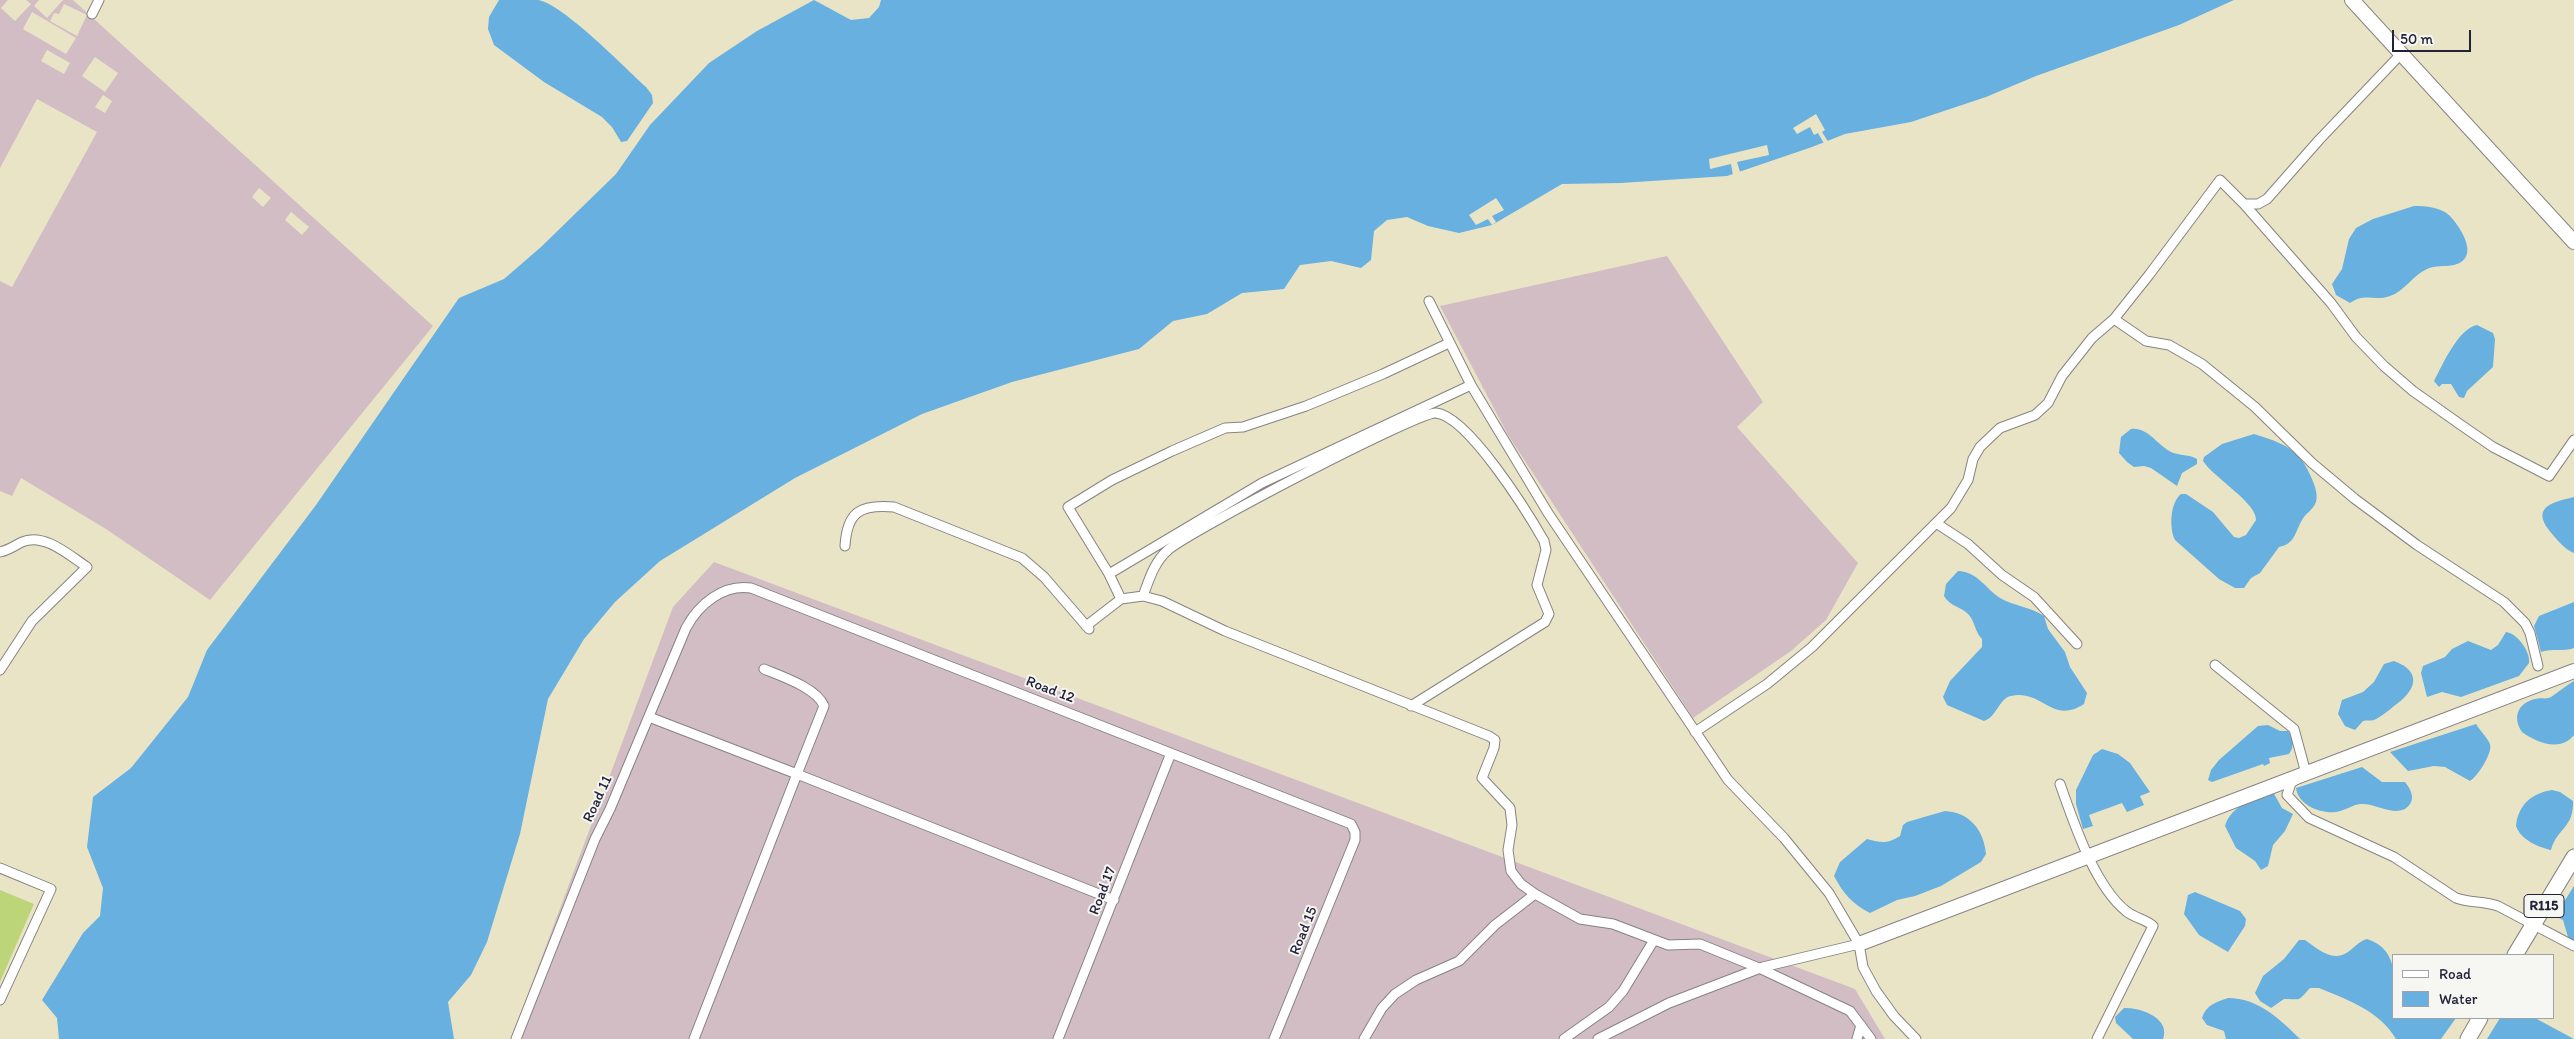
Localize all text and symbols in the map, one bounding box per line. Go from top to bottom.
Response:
scale bar [2394,20,2473,52]
text: 50 m [2400,30,2433,48]
street label: Road 12 [1023,673,1077,707]
street label: Road 11 [579,773,617,825]
street label: Road 17 [1086,864,1120,918]
road number: R115 [2524,894,2564,918]
street label: Road 15 [1286,904,1322,958]
legend [2392,954,2554,1019]
text: Road [2439,965,2471,983]
text: Water [2439,990,2477,1008]

